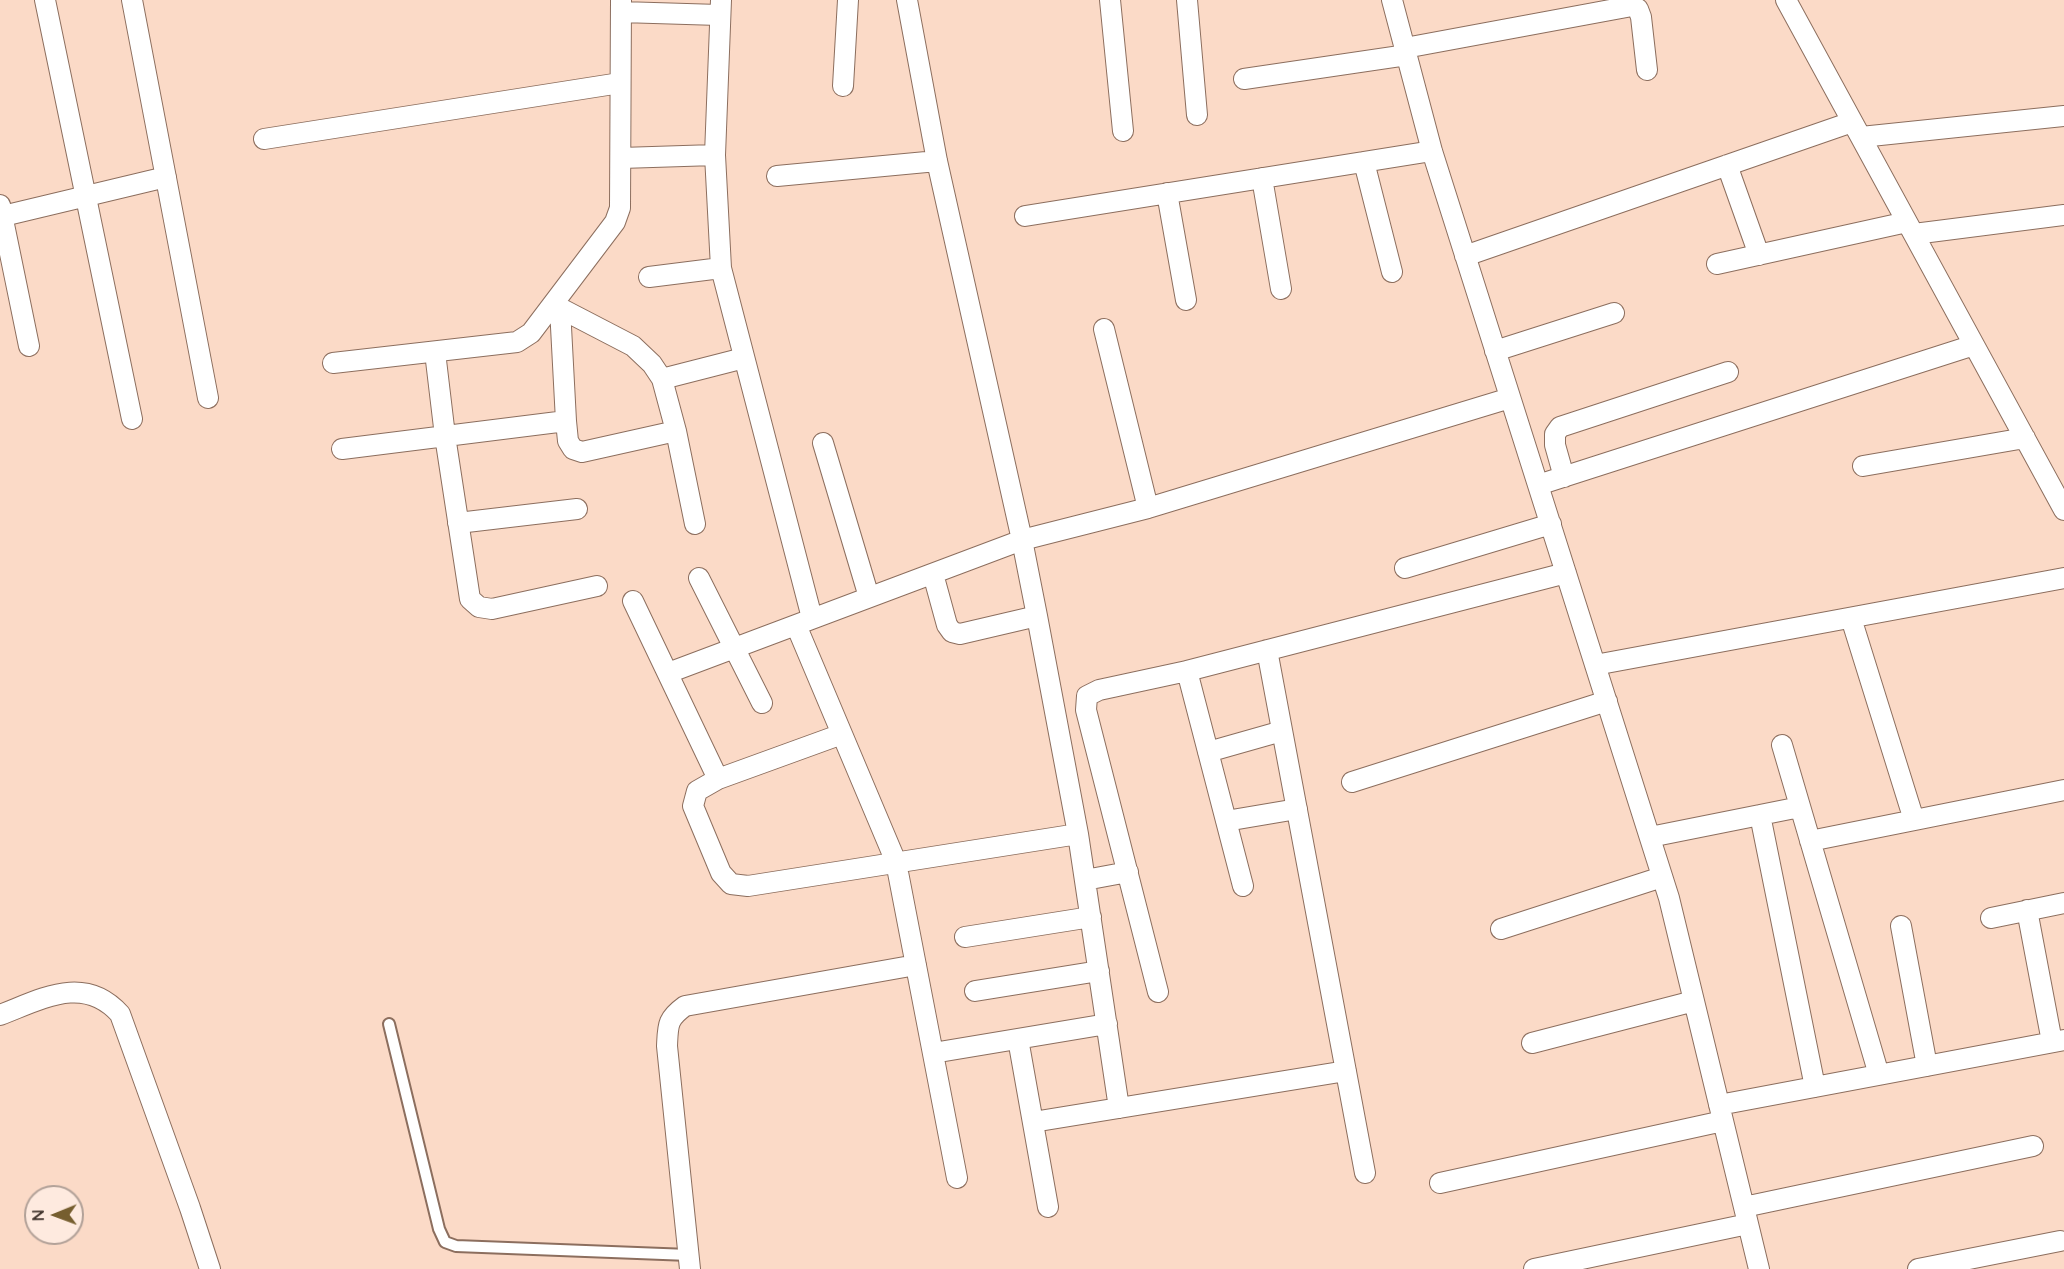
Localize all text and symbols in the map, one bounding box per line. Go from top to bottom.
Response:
north arrow [24,1185,84,1245]
text: N [28,1209,48,1221]

